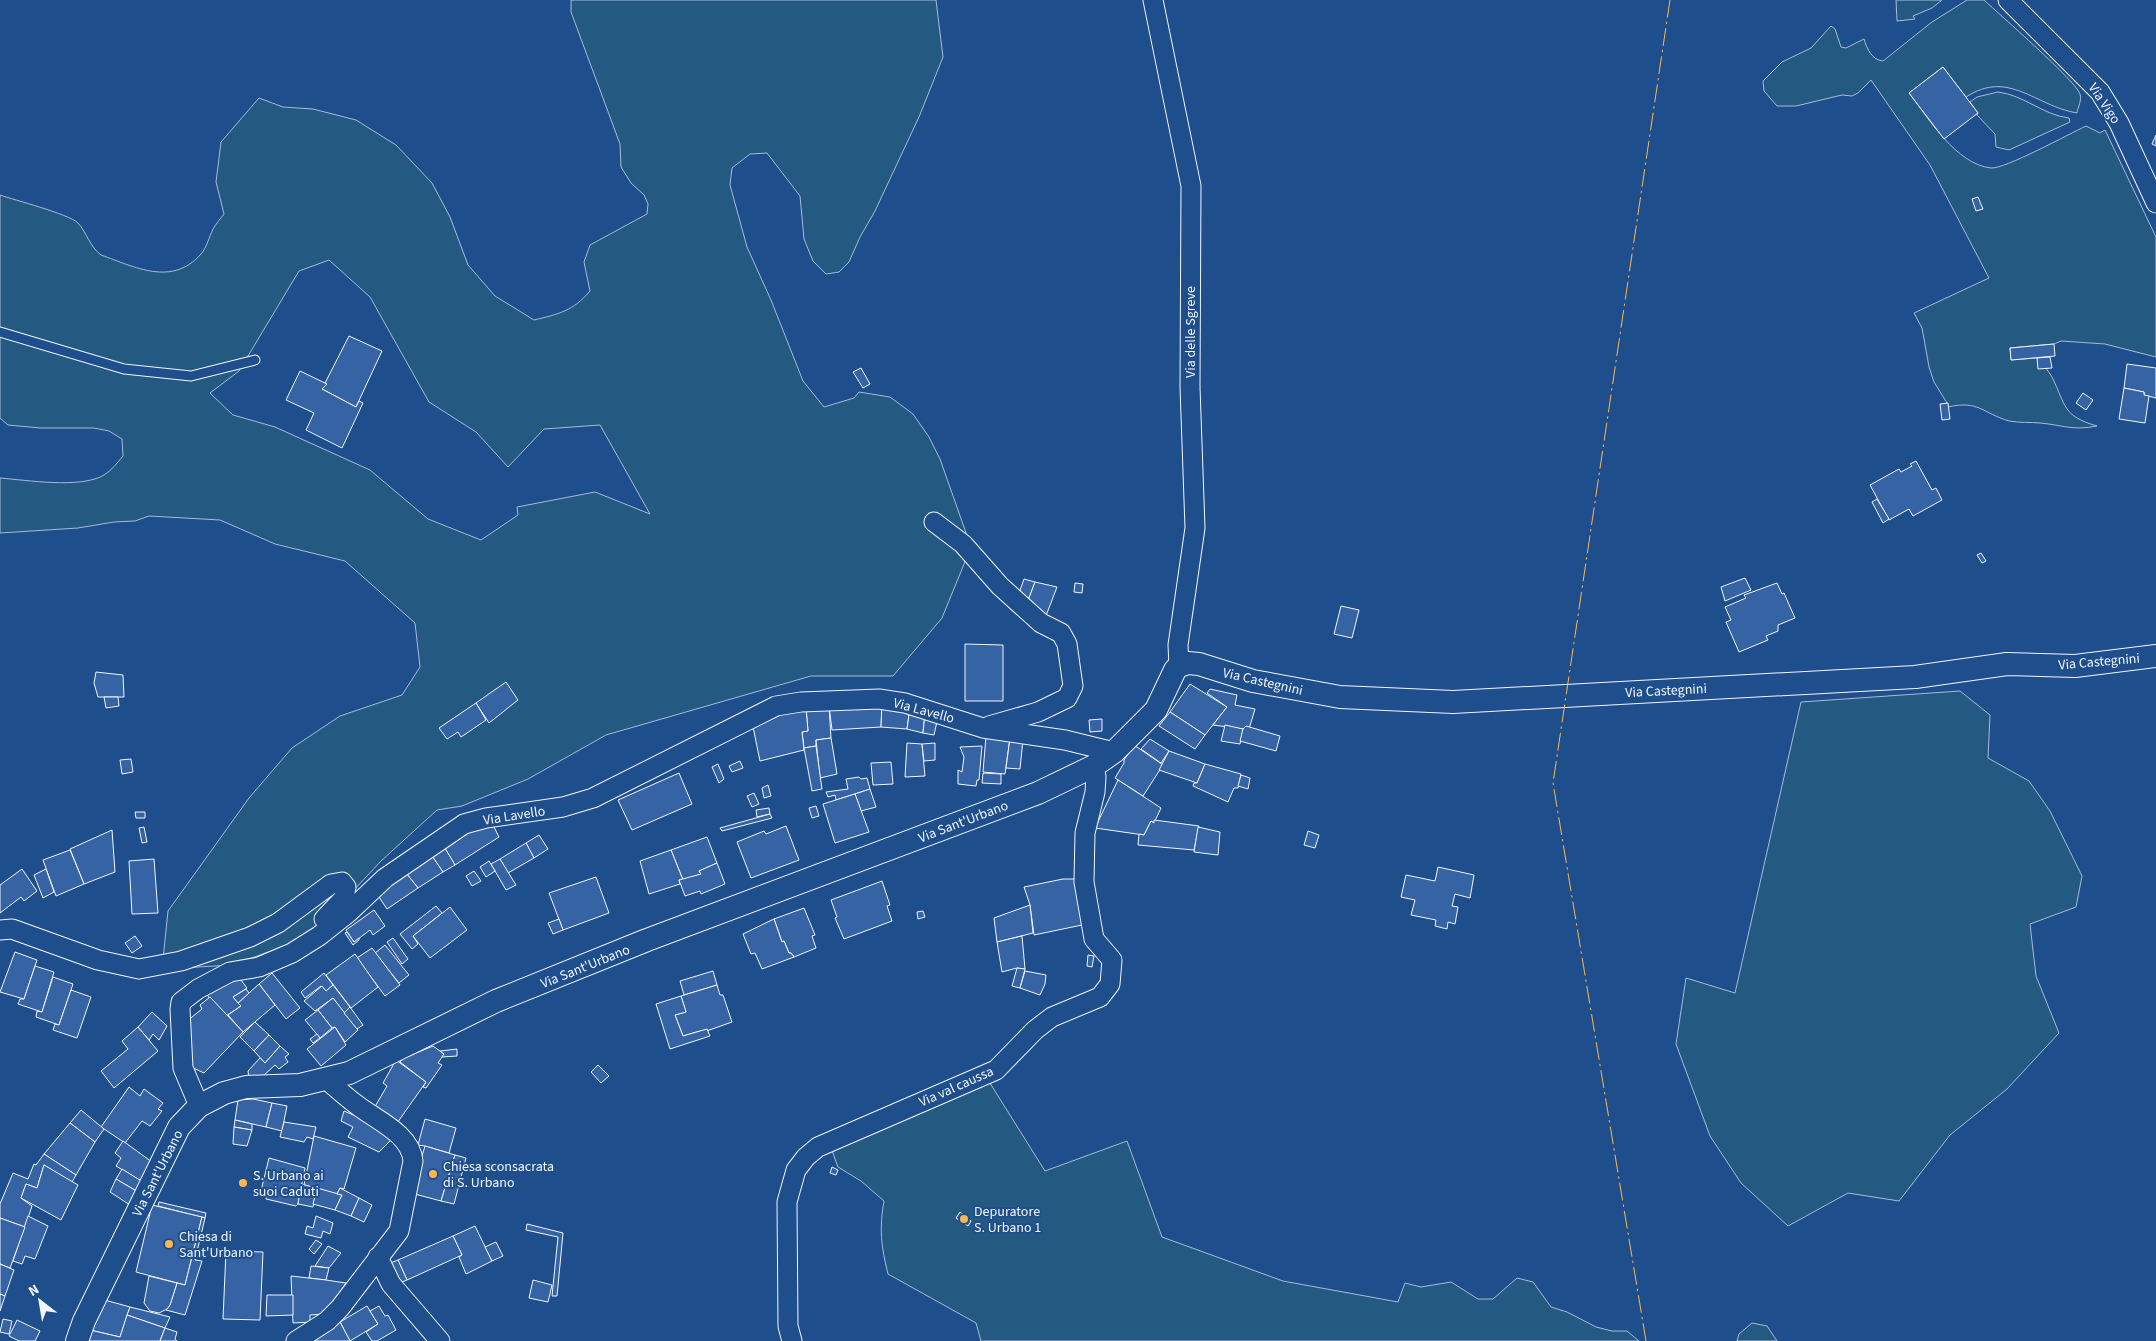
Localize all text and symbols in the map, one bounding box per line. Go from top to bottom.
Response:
street label: Via Vigo [2083,79,2125,128]
street label: Via delle Sgreve [1181,286,1201,378]
street label: Via Castegnini [2057,648,2141,676]
street label: Via Castegnini [1221,663,1305,701]
street label: Via Castegnini [1625,679,1707,703]
street label: Via Lavello [891,693,957,729]
street label: Via Sant'Urbano [916,796,1011,848]
street label: Via Lavello [482,801,547,831]
street label: Via Sant'Urbano [538,940,633,994]
street label: Via val caussa [916,1062,997,1112]
street label: Via Sant'Urbano [127,1127,188,1220]
place label: Chiesa sconsacrata di S. Urbano [443,1157,554,1193]
place label: S. Urbano ai suoi Caduti [253,1166,324,1202]
marker: Chiesa sconsacrata di S. Urbano [427,1168,439,1180]
marker: S. Urbano ai suoi Caduti [237,1177,249,1189]
place label: Depuratore S. Urbano 1 [974,1202,1041,1238]
marker: Depuratore S. Urbano 1 [958,1213,970,1225]
place label: Chiesa di Sant'Urbano [179,1227,253,1263]
marker: Chiesa di Sant'Urbano [163,1238,175,1250]
north arrow [15,1276,65,1326]
text: N [25,1280,43,1302]

